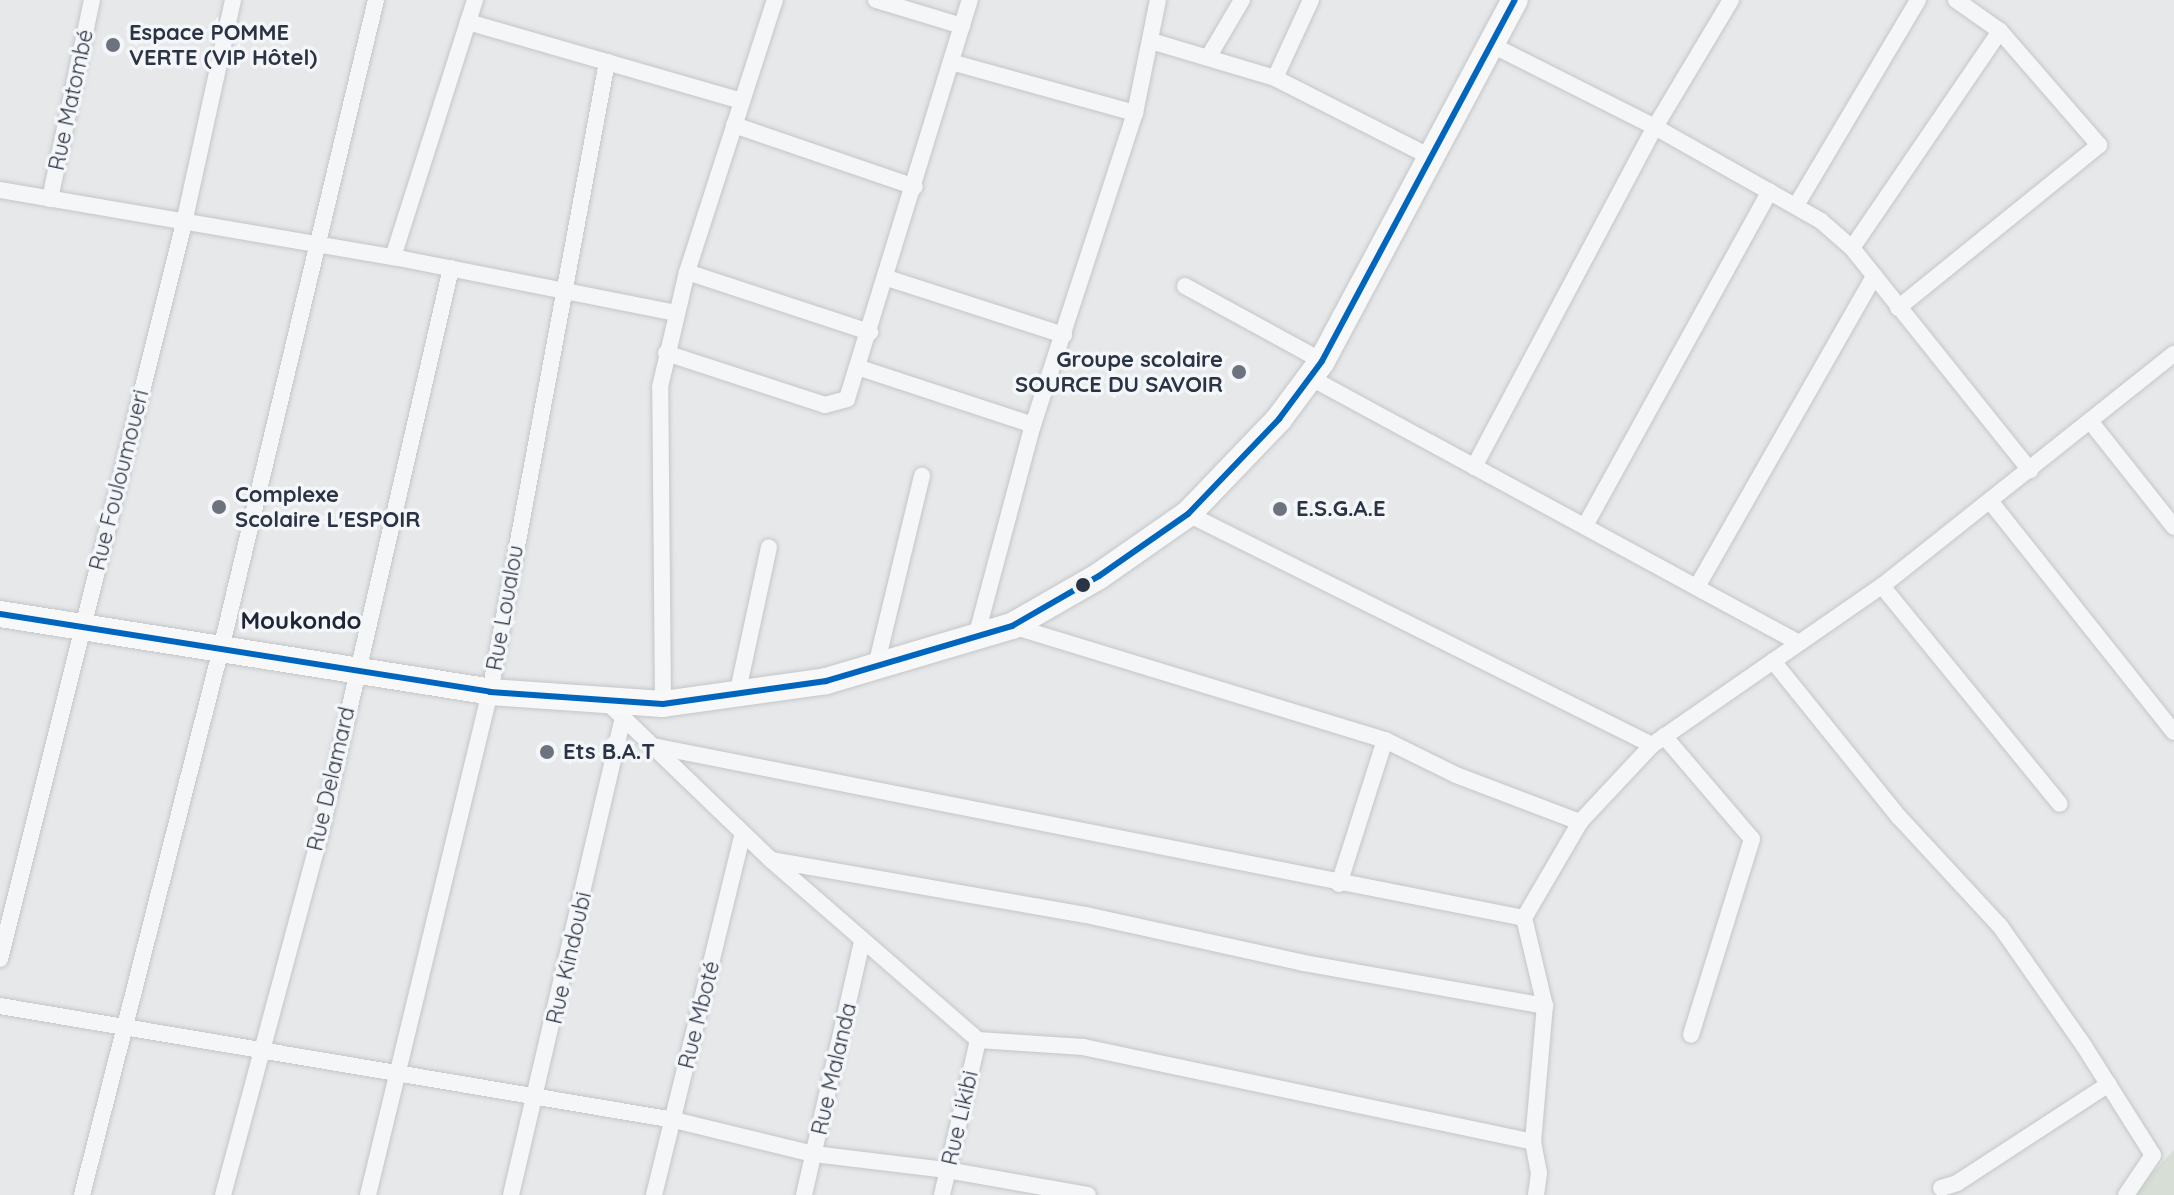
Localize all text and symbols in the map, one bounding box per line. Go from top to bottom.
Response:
place label: Espace POMME VERTE (VIP Hôtel) [129,19,317,70]
street label: Rue Matombé [43,27,99,173]
marker: Espace POMME VERTE (VIP Hôtel) [104,36,122,54]
place label: Groupe scolaire SOURCE DU SAVOIR [1015,346,1223,398]
marker: Groupe scolaire SOURCE DU SAVOIR [1230,363,1248,381]
street label: Rue Fouloumoueri [84,387,154,573]
place label: Complexe Scolaire L'ESPOIR [235,481,420,532]
place label: E.S.G.A.E [1296,496,1386,522]
marker: Complexe Scolaire L'ESPOIR [210,498,228,516]
marker: E.S.G.A.E [1271,500,1289,518]
street label: Rue Loualou [481,543,529,673]
unlabelled marker [1075,577,1091,593]
district label: Moukondo [240,607,362,635]
street label: Rue Delamard [302,704,360,854]
place label: Ets B.A.T [563,739,655,765]
marker: Ets B.A.T [538,743,556,761]
street label: Rue Kindoubi [541,889,597,1027]
street label: Rue Mboté [673,958,725,1072]
street label: Rue Malanda [806,1000,862,1138]
street label: Rue Likibi [936,1068,984,1168]

